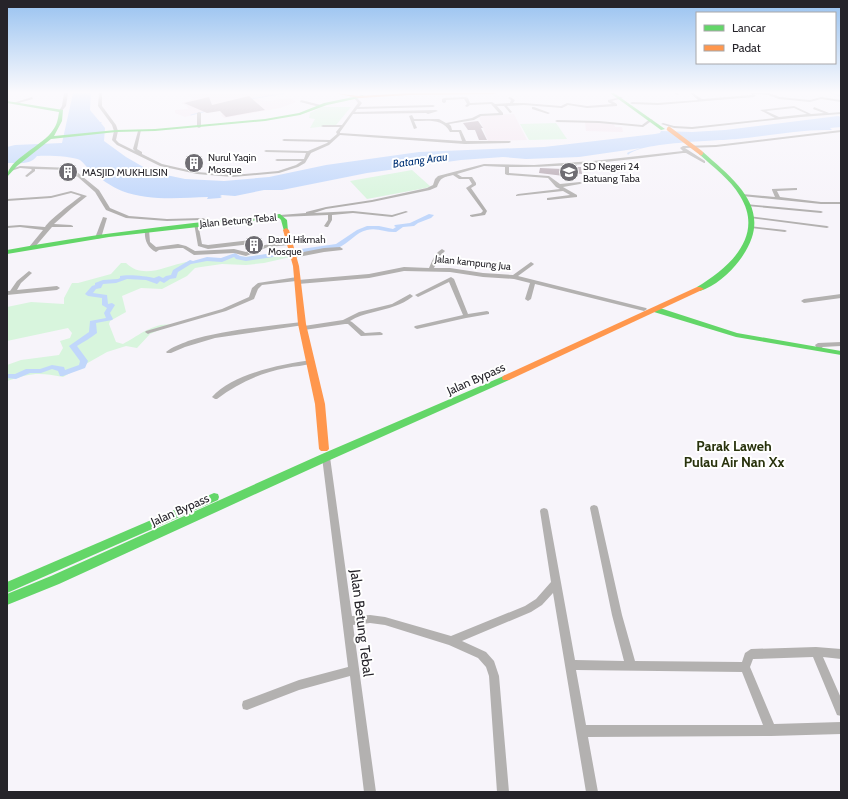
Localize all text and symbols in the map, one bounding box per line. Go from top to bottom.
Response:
legend [696,12,836,64]
text: Lancar [732,20,766,35]
text: Padat [732,40,761,55]
water label: Batang Arau [392,149,449,171]
place label: Nurul Yaqin Mosque [208,151,257,176]
building icon: Nurul Yaqin Mosque [183,152,205,174]
place label: SD Negeri 24 Batuang Taba [583,160,640,185]
building icon: MASJID MUKHLISIN [57,161,79,183]
school or university icon: SD Negeri 24 Batuang Taba [558,161,580,183]
place label: MASJID MUKHLISIN [82,166,168,179]
street label: Jalan Betung Tebal [198,211,278,230]
place label: Darul Hikmah Mosque [268,233,326,258]
building icon: Darul Hikmah Mosque [243,234,265,256]
street label: Jalan kampung Jua [433,252,512,273]
street label: Jalan Bypass [443,359,507,398]
district label: Parak Laweh Pulau Air Nan Xx [684,437,784,471]
street label: Jalan Bypass [147,490,211,529]
street label: Jalan Betung Tebal [346,567,378,678]

